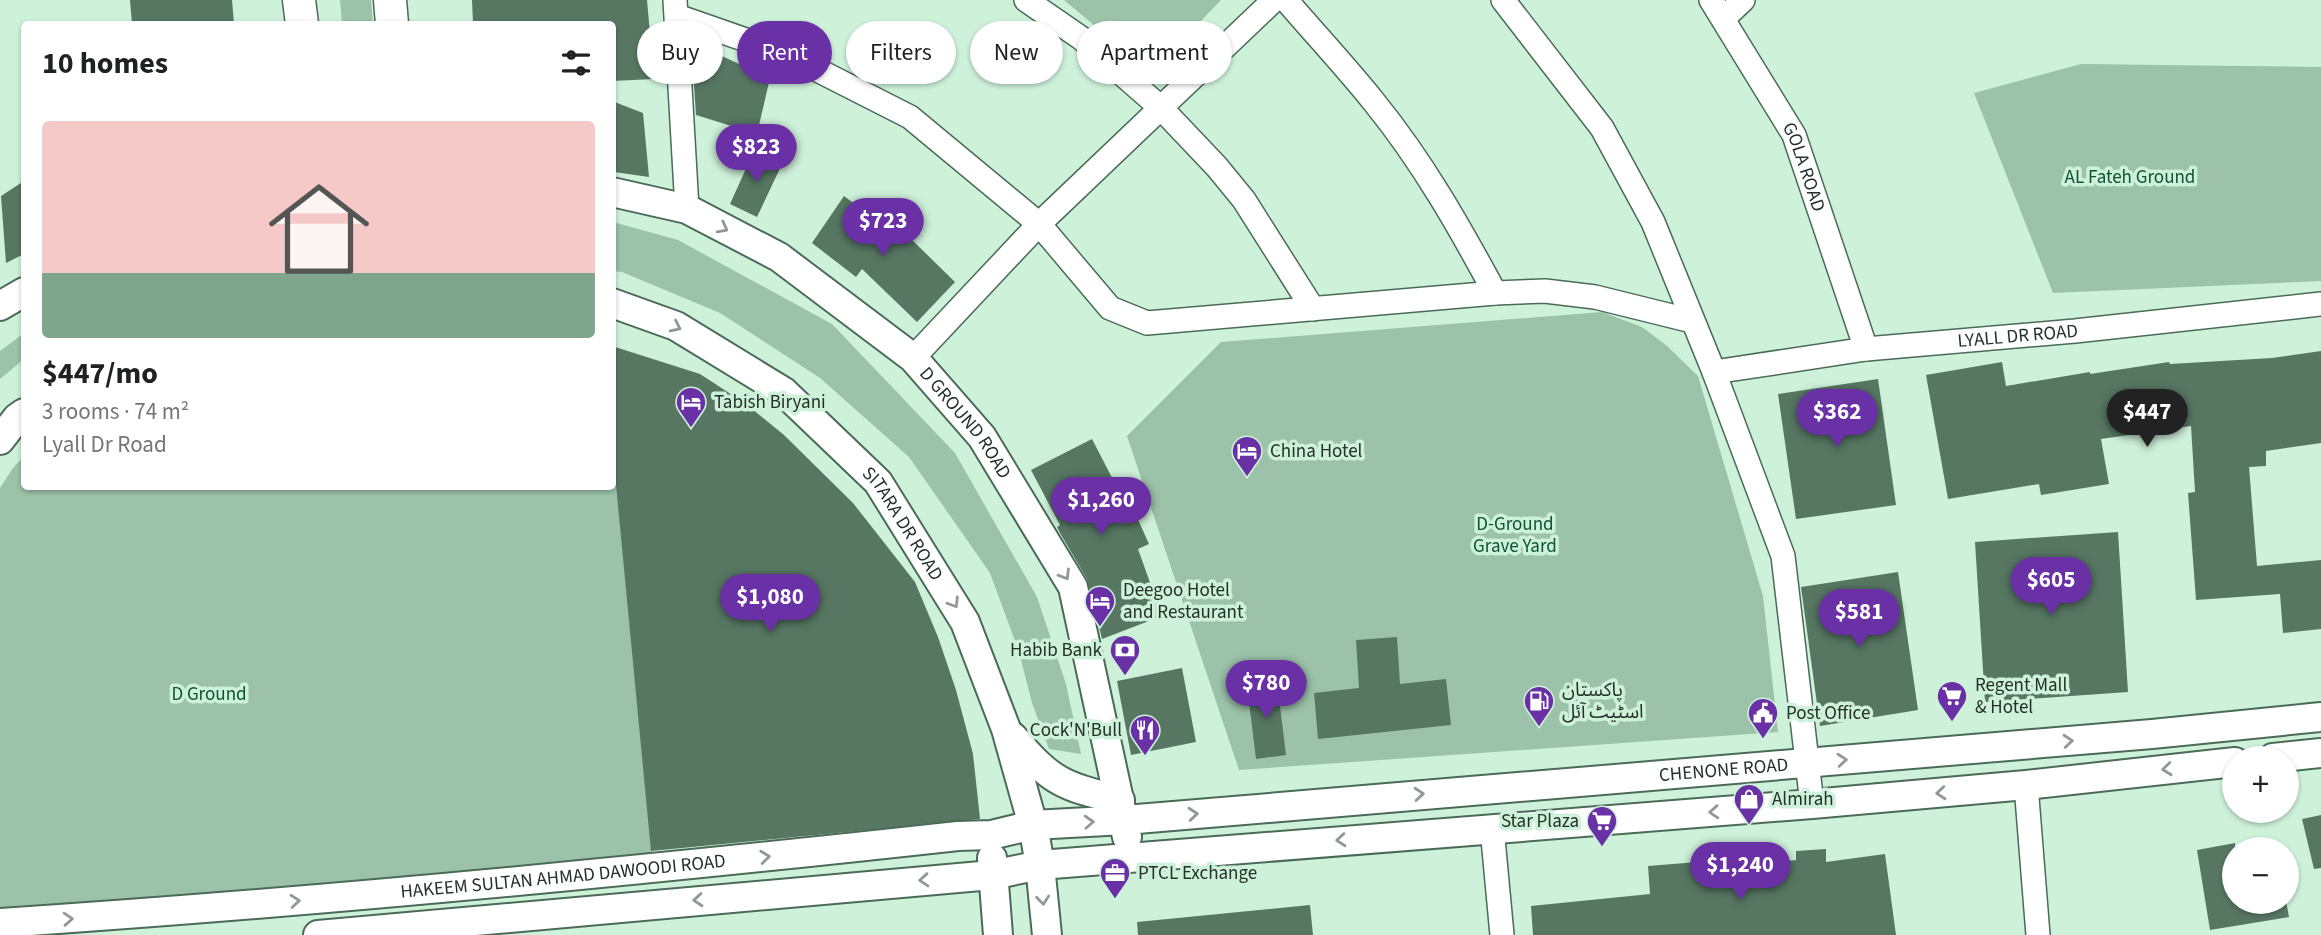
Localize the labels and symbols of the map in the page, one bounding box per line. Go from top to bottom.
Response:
street label: GOLA ROAD [1776,117,1832,215]
pin: $823 [715,124,797,184]
park label: AL Fateh Ground [2065,164,2195,191]
pin: $723 [842,198,924,258]
one-way arrow [716,219,728,233]
street label: LYALL DR ROAD [1956,317,2079,355]
one-way arrow [669,319,681,333]
street label: D GROUND ROAD [913,361,1018,484]
hotel icon: Tabish Biryani [674,385,708,429]
place label: Tabish Biryani [714,389,826,416]
pin: $362 [1796,390,1878,449]
pin: $447 [2106,390,2188,449]
hotel icon: China Hotel [1230,434,1264,478]
place label: China Hotel [1270,438,1363,465]
street label: SITARA DR ROAD [856,460,950,586]
pin: $1,260 [1044,477,1158,537]
park label: D-Ground Grave Yard [1473,511,1557,560]
pin: $605 [2010,558,2092,617]
one-way arrow [1057,568,1070,581]
pin: $1,080 [713,574,827,634]
place label: Deegoo Hotel and Restaurant [1123,577,1244,626]
hotel icon: Deegoo Hotel and Restaurant [1083,584,1117,628]
pin: $581 [1818,590,1900,649]
one-way arrow [945,596,958,609]
bank icon: Habib Bank [1108,633,1142,677]
place label: Habib Bank [1010,637,1103,664]
pin: $780 [1225,660,1307,720]
place label: Regent Mall & Hotel [1975,672,2067,721]
place label: پاکستان اسٹیٹ آئل [1562,677,1644,726]
supermarket icon: Regent Mall & Hotel [1935,679,1969,723]
park label: D Ground [171,681,247,708]
fuel station icon: پاکستان اسٹیٹ آئل [1522,684,1556,728]
public building icon: Post Office [1746,696,1780,740]
place label: Post Office [1786,700,1870,727]
restaurant icon: Cock'N'Bull [1128,713,1162,757]
place label: Cock'N'Bull [1030,717,1122,744]
one-way arrow [2063,734,2074,749]
street label: CHENONE ROAD [1658,751,1789,789]
one-way arrow [1836,753,1847,768]
one-way arrow [2161,762,2173,777]
shop icon: Almirah [1732,782,1766,826]
one-way arrow [1935,785,1946,800]
place label: Almirah [1772,786,1834,813]
one-way arrow [1414,787,1425,802]
supermarket icon: Star Plaza [1585,804,1619,848]
one-way arrow [1708,804,1719,819]
one-way arrow [1188,807,1199,822]
place label: Star Plaza [1501,808,1579,835]
one-way arrow [1083,815,1094,830]
one-way arrow [1335,833,1346,848]
pin: $1,240 [1683,842,1797,902]
street label: HAKEEM SULTAN AHMAD DAWOODI ROAD [399,847,727,905]
one-way arrow [760,850,771,865]
office icon: PTCL Exchange [1098,856,1132,900]
place label: PTCL Exchange [1138,860,1257,887]
one-way arrow [918,872,929,887]
one-way arrow [692,892,703,907]
one-way arrow [290,894,301,909]
one-way arrow [1035,895,1050,906]
one-way arrow [63,912,74,927]

